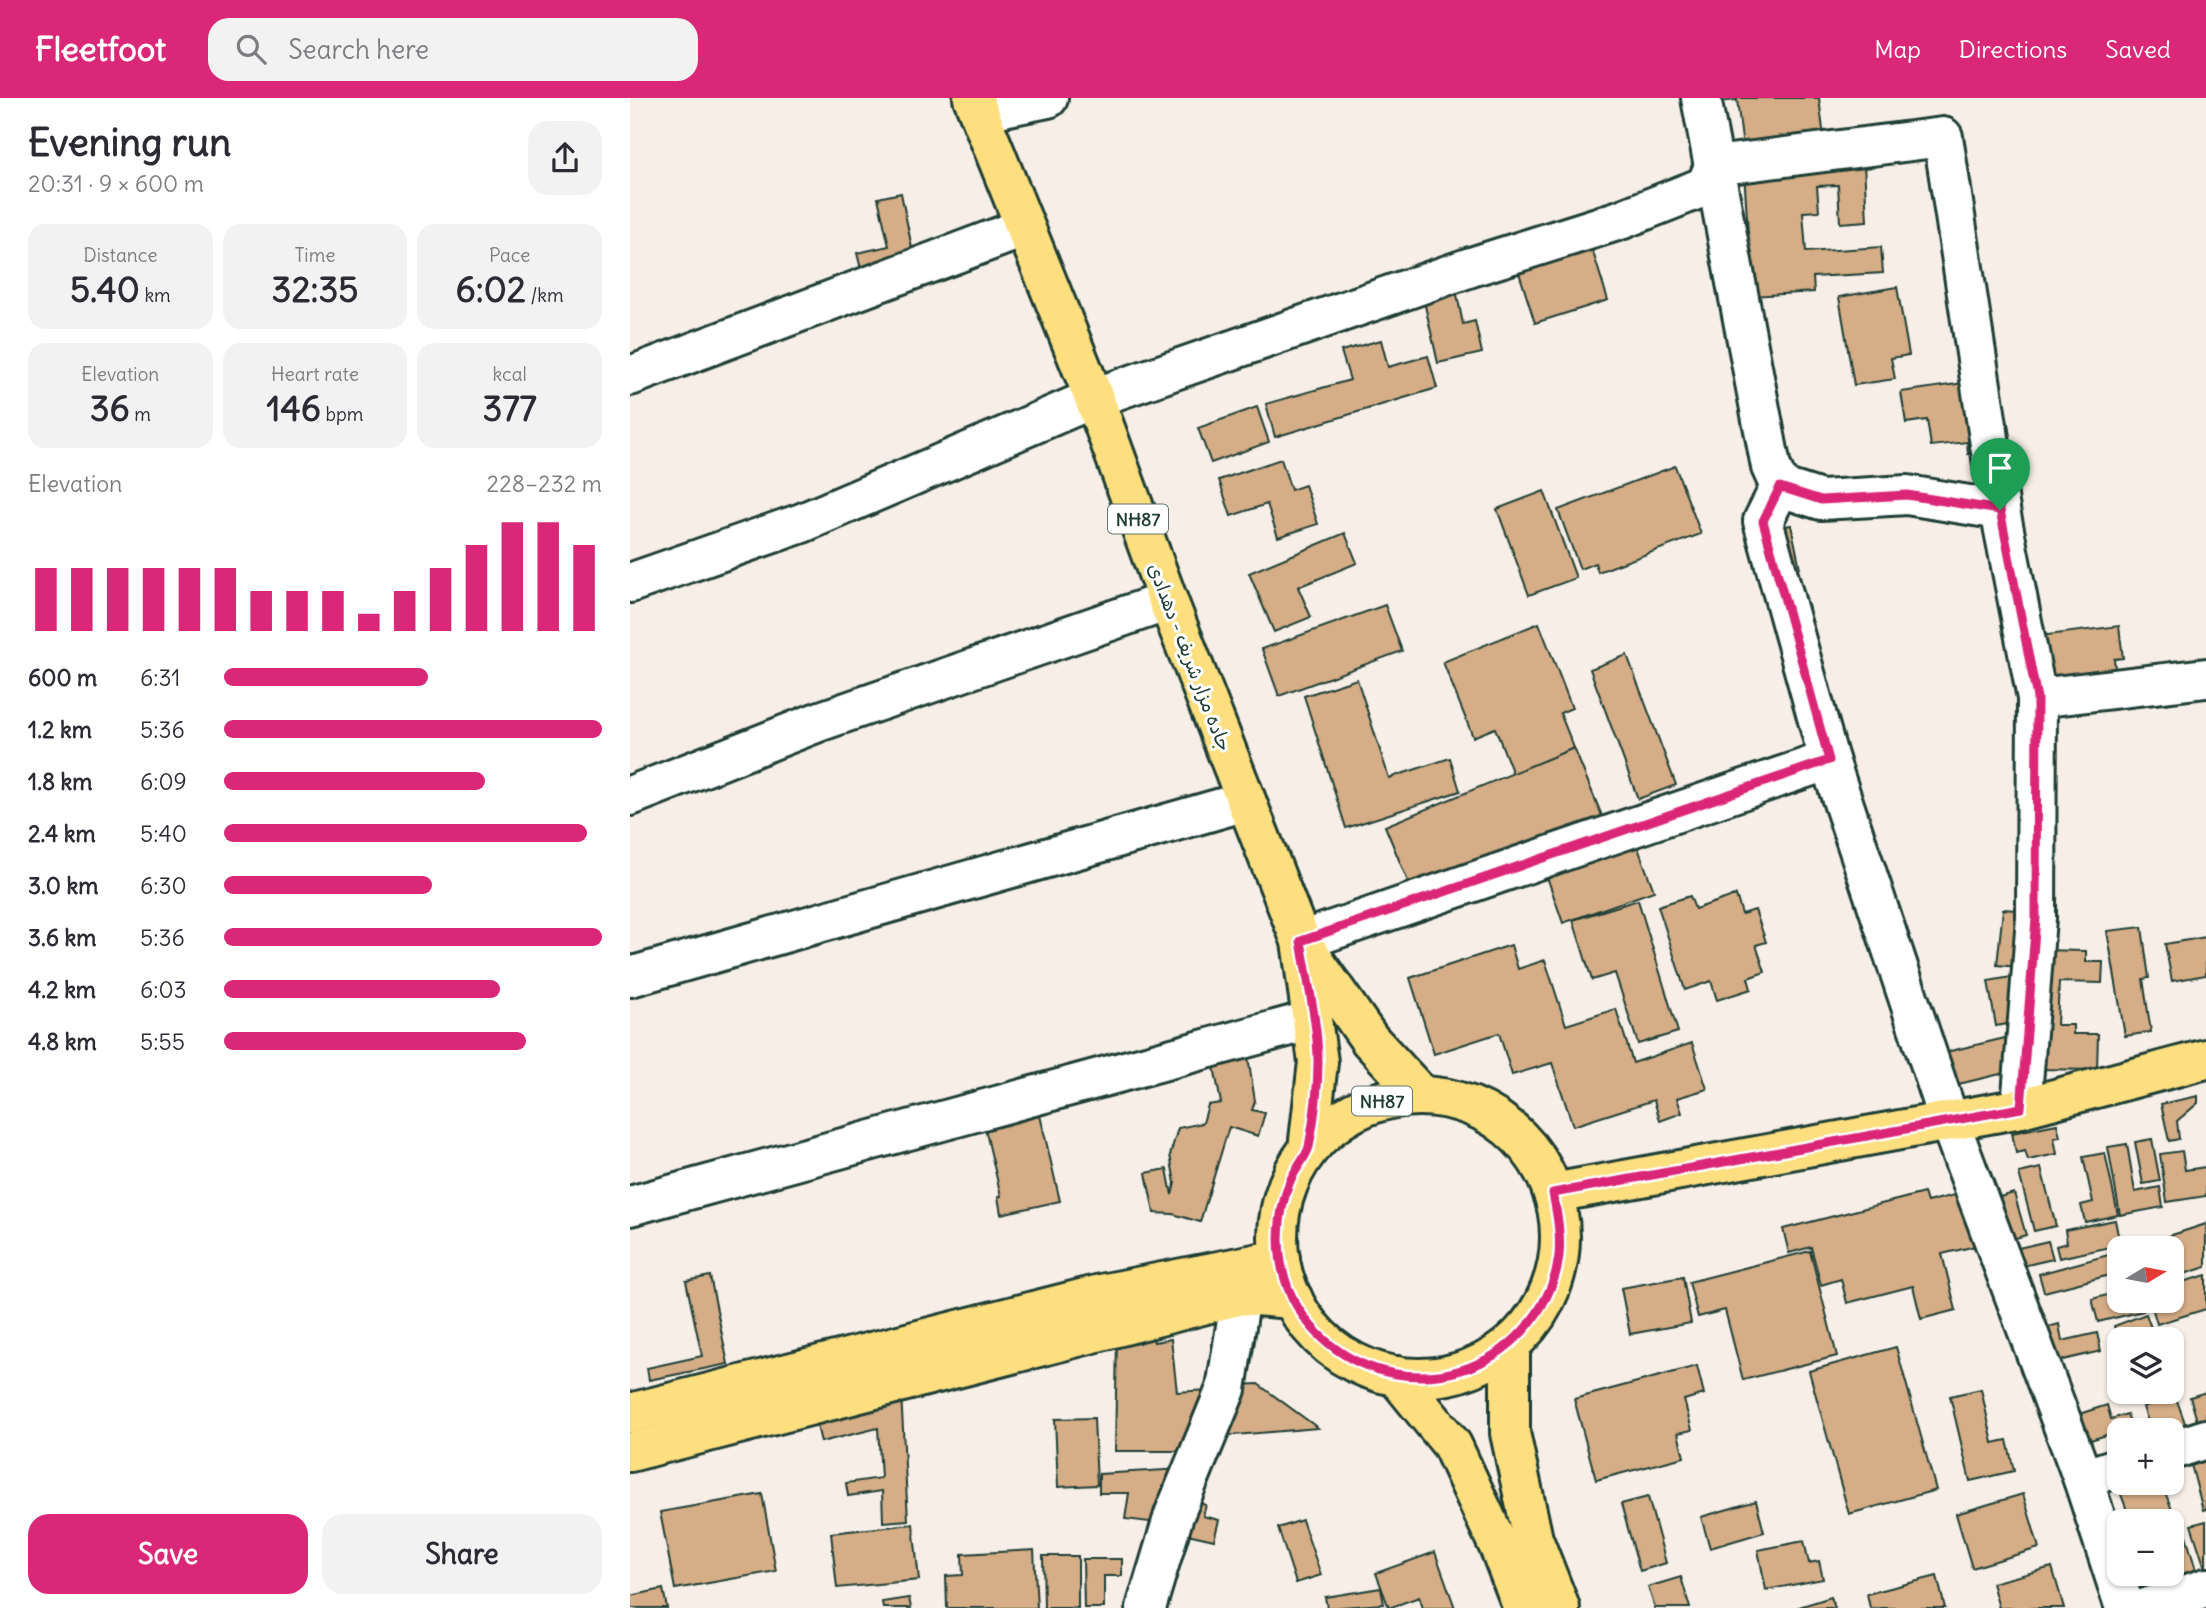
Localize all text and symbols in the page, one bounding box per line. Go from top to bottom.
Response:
search box [208,18,698,81]
text: Fleetfoot [35,28,166,70]
icon: search [232,30,270,68]
text: Search here [288,33,429,66]
text: Map [1874,34,1921,64]
text: Directions [1959,34,2067,64]
text: Saved [2105,34,2171,64]
text: Evening run [28,119,231,166]
button: share [528,121,602,195]
text: 20:31 · 9 × 600 m [28,169,204,198]
text: Distance [83,243,157,267]
text: Time [294,243,336,267]
text: Pace [489,243,530,267]
text: 5.40 [70,267,140,311]
text: 32:35 [272,267,358,311]
text: 6:02 [456,267,526,311]
text: km [140,283,171,307]
text: /km [526,283,564,307]
text: Elevation [81,362,159,386]
text: Heart rate [271,362,359,386]
text: kcal [493,362,527,386]
text: 36 [90,386,130,430]
text: 146 [267,386,321,430]
text: 377 [483,386,537,430]
text: m [130,402,151,426]
text: bpm [321,402,363,426]
pin [1970,438,2030,510]
icon: arrive [1981,449,2019,487]
text: Elevation [28,469,122,498]
text: 228–232 m [487,469,602,498]
road number: NH87 [1108,505,1168,534]
street label: جاده مزار شریف - دهدادی [1143,560,1237,754]
text: 600 m [28,663,97,692]
text: 6:31 [140,663,180,692]
text: 1.2 km [28,715,92,744]
text: 5:36 [140,715,185,744]
text: 1.8 km [28,767,93,796]
text: 6:09 [140,767,187,796]
text: 2.4 km [28,819,96,848]
text: 5:40 [140,819,187,848]
text: 3.0 km [28,871,98,900]
text: 6:30 [140,871,187,900]
text: 3.6 km [28,923,96,952]
text: 5:36 [140,923,185,952]
text: 4.2 km [28,975,96,1004]
text: 6:03 [140,975,187,1004]
text: 4.8 km [28,1027,97,1056]
text: 5:55 [140,1027,185,1056]
road number: NH87 [1352,1086,1412,1116]
north arrow [2107,1236,2184,1312]
map controls [2107,1236,2184,1586]
button: layers [2107,1327,2184,1404]
button: + [2107,1418,2184,1495]
button: − [2107,1509,2184,1586]
button: Save [28,1514,308,1594]
button: Share [322,1514,602,1594]

